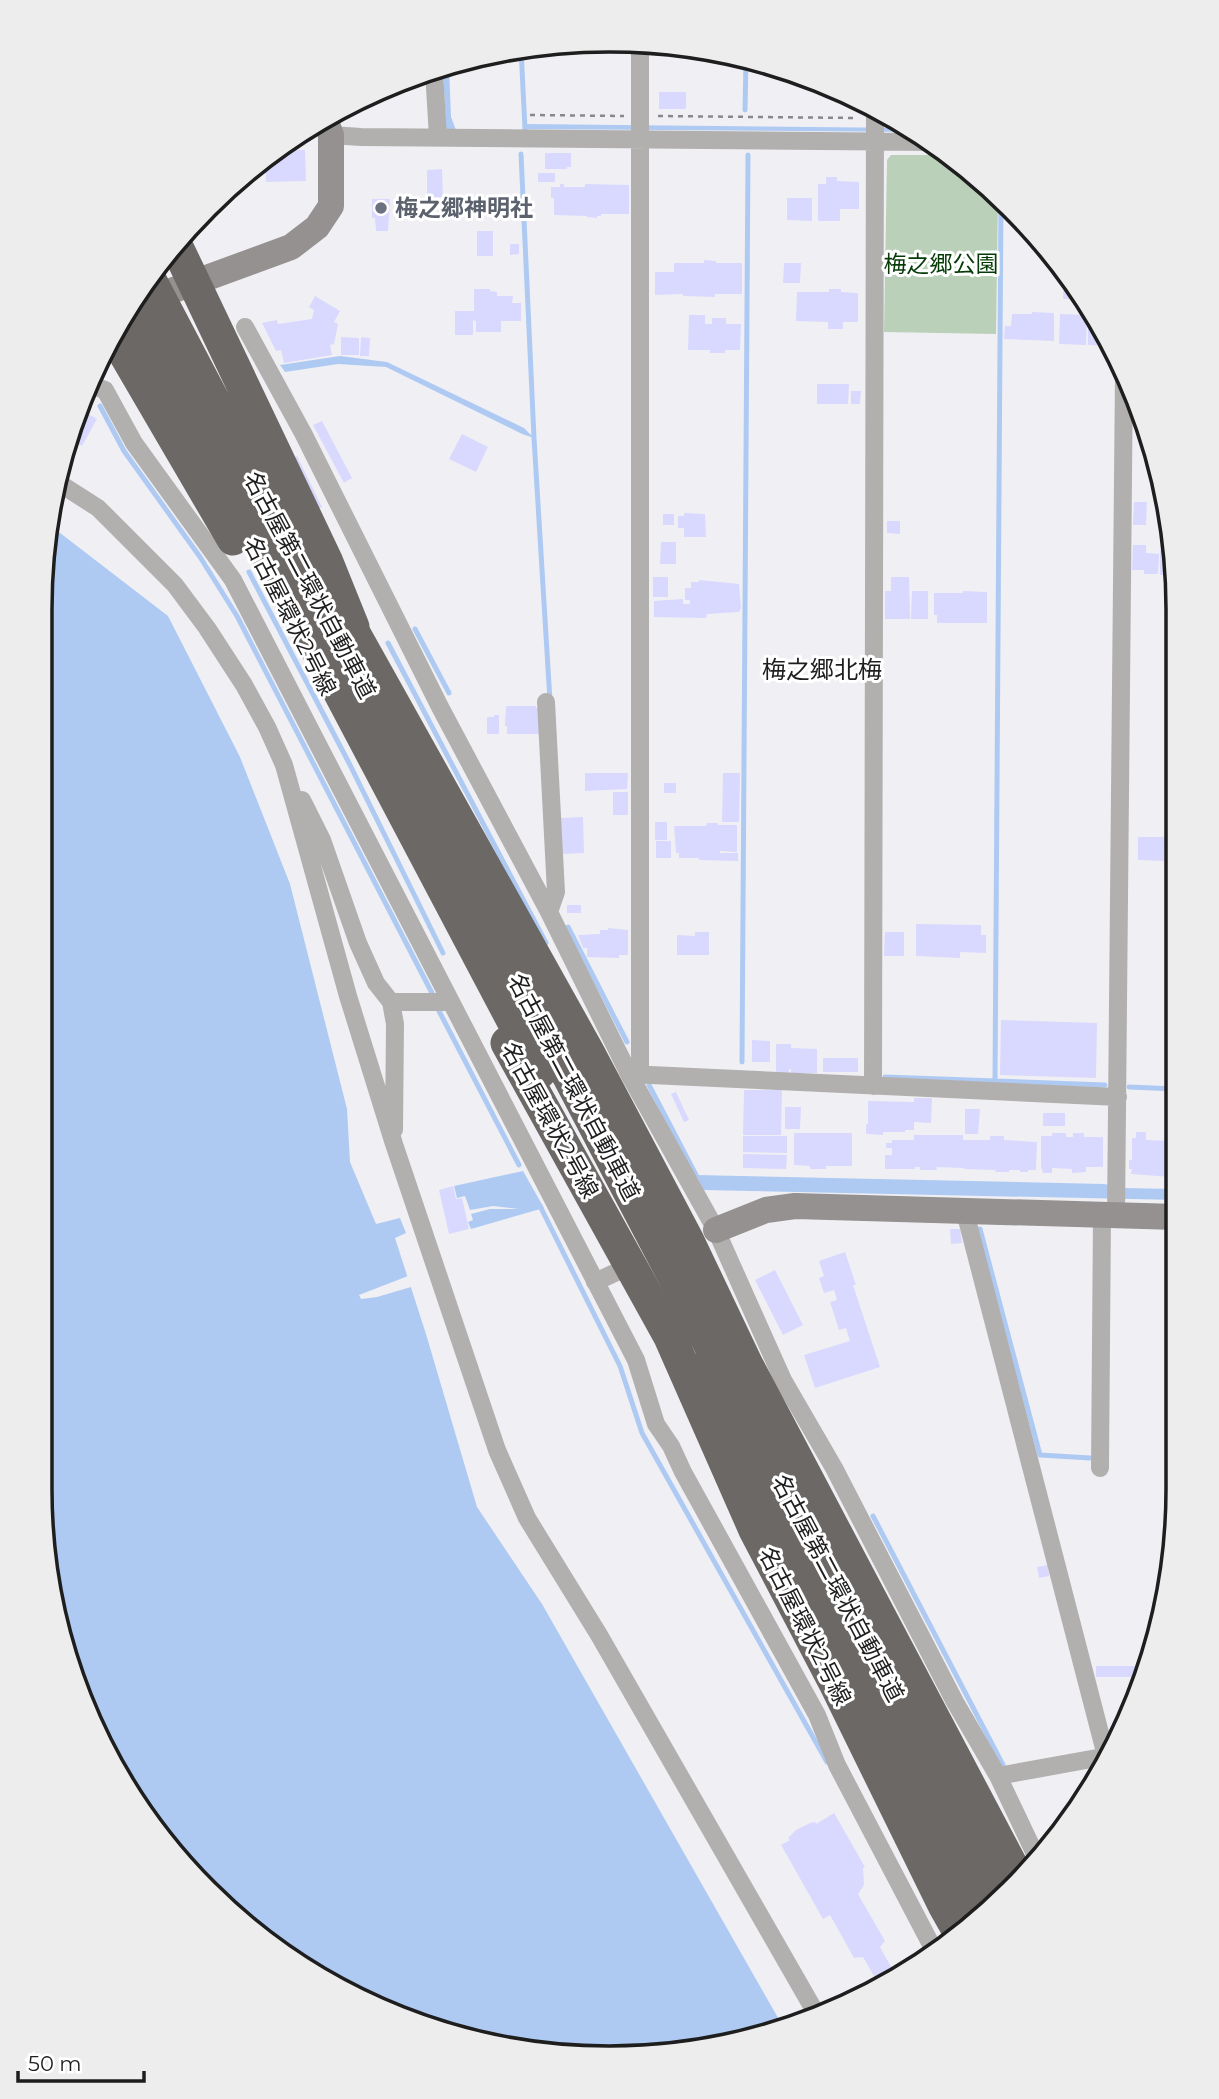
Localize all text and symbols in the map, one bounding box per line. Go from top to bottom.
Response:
place label: 梅之郷神明社 [395,194,533,222]
marker: 梅之郷神明社 [373,200,389,216]
park label: 梅之郷公園 [884,250,999,278]
street label: 名古屋第二環状自動車道 [238,467,382,703]
street label: 名古屋環状2号線 [238,532,342,700]
district label: 梅之郷北梅 [762,655,882,684]
street label: 名古屋第二環状自動車道 [502,969,646,1205]
street label: 名古屋環状2号線 [496,1037,604,1203]
street label: 名古屋第二環状自動車道 [766,1470,910,1706]
street label: 名古屋環状2号線 [753,1542,857,1710]
scale bar [18,2039,144,2084]
text: 50 m [28,2051,82,2076]

